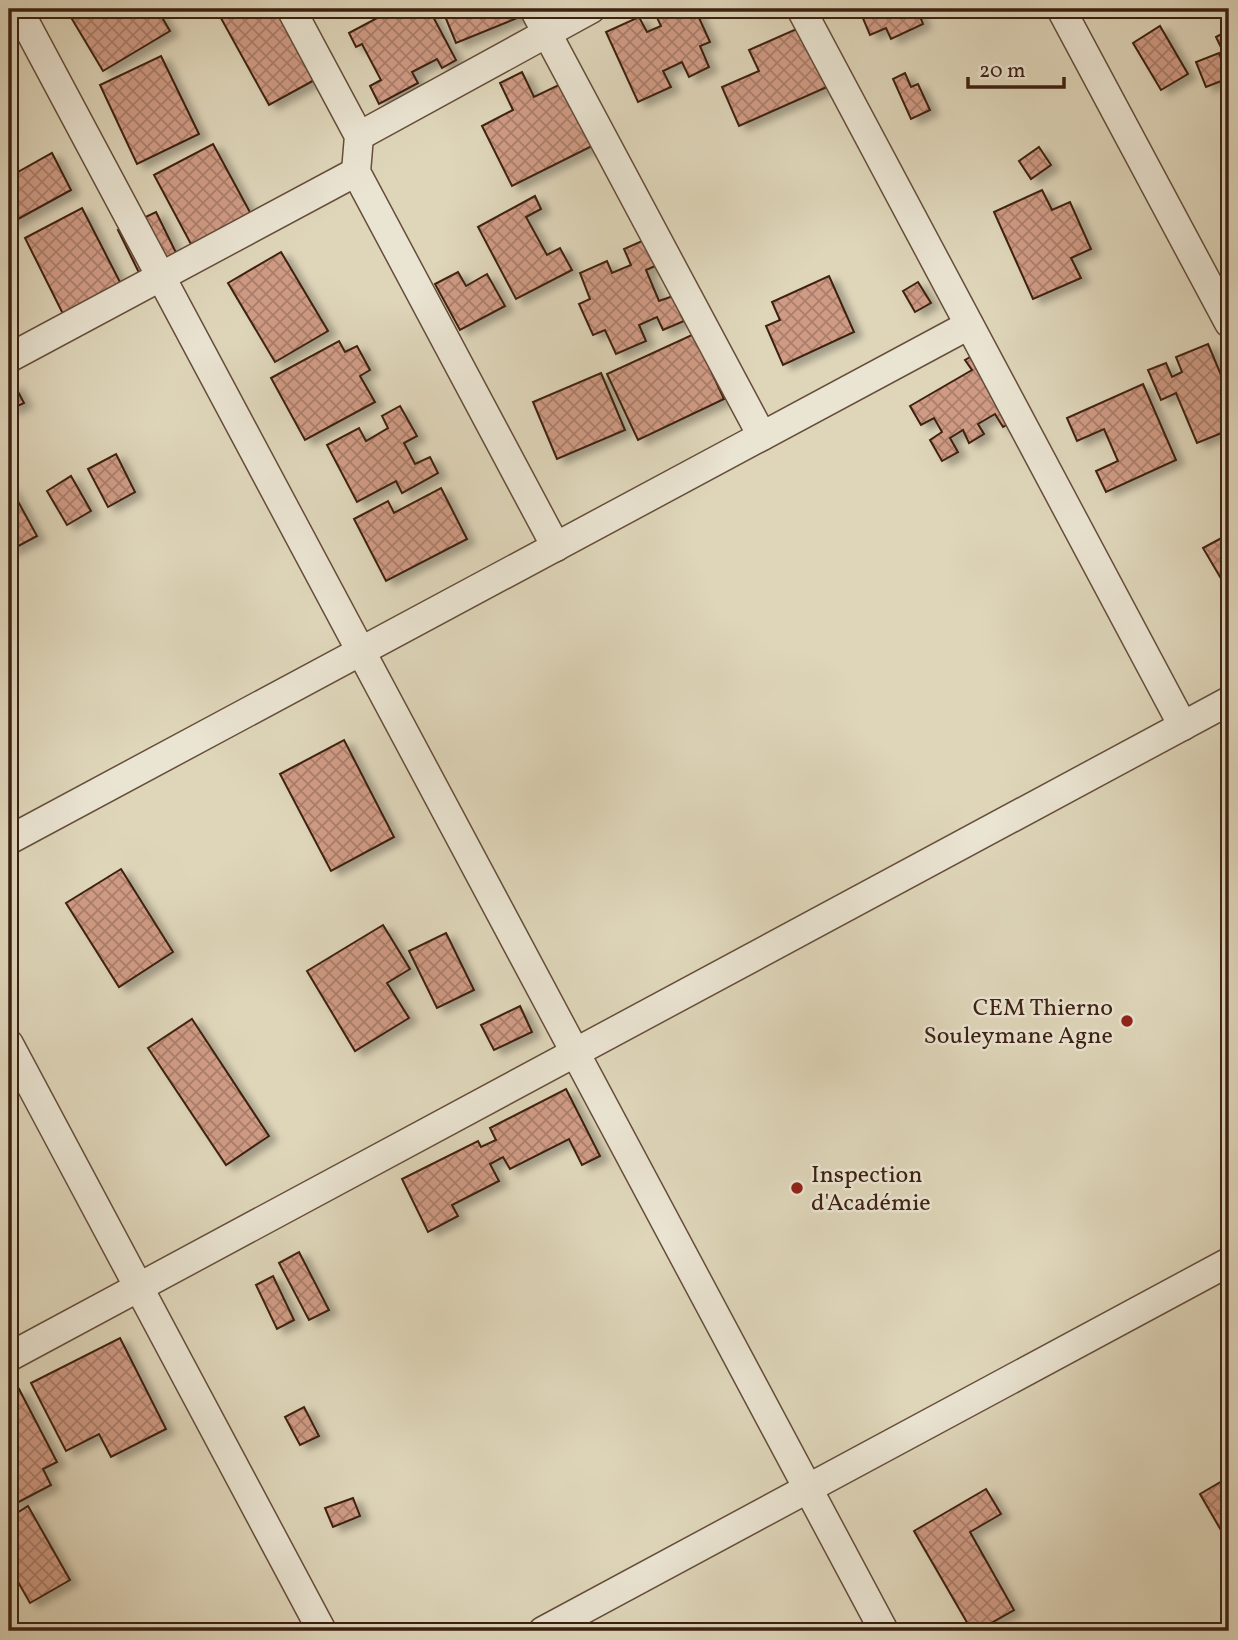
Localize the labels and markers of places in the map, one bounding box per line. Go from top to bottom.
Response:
place label: CEM Thierno Souleymane Agne [924,992,1113,1054]
marker: CEM Thierno Souleymane Agne [1119,1013,1135,1029]
place label: Inspection d'Académie [811,1159,931,1221]
marker: Inspection d'Académie [789,1180,805,1196]

